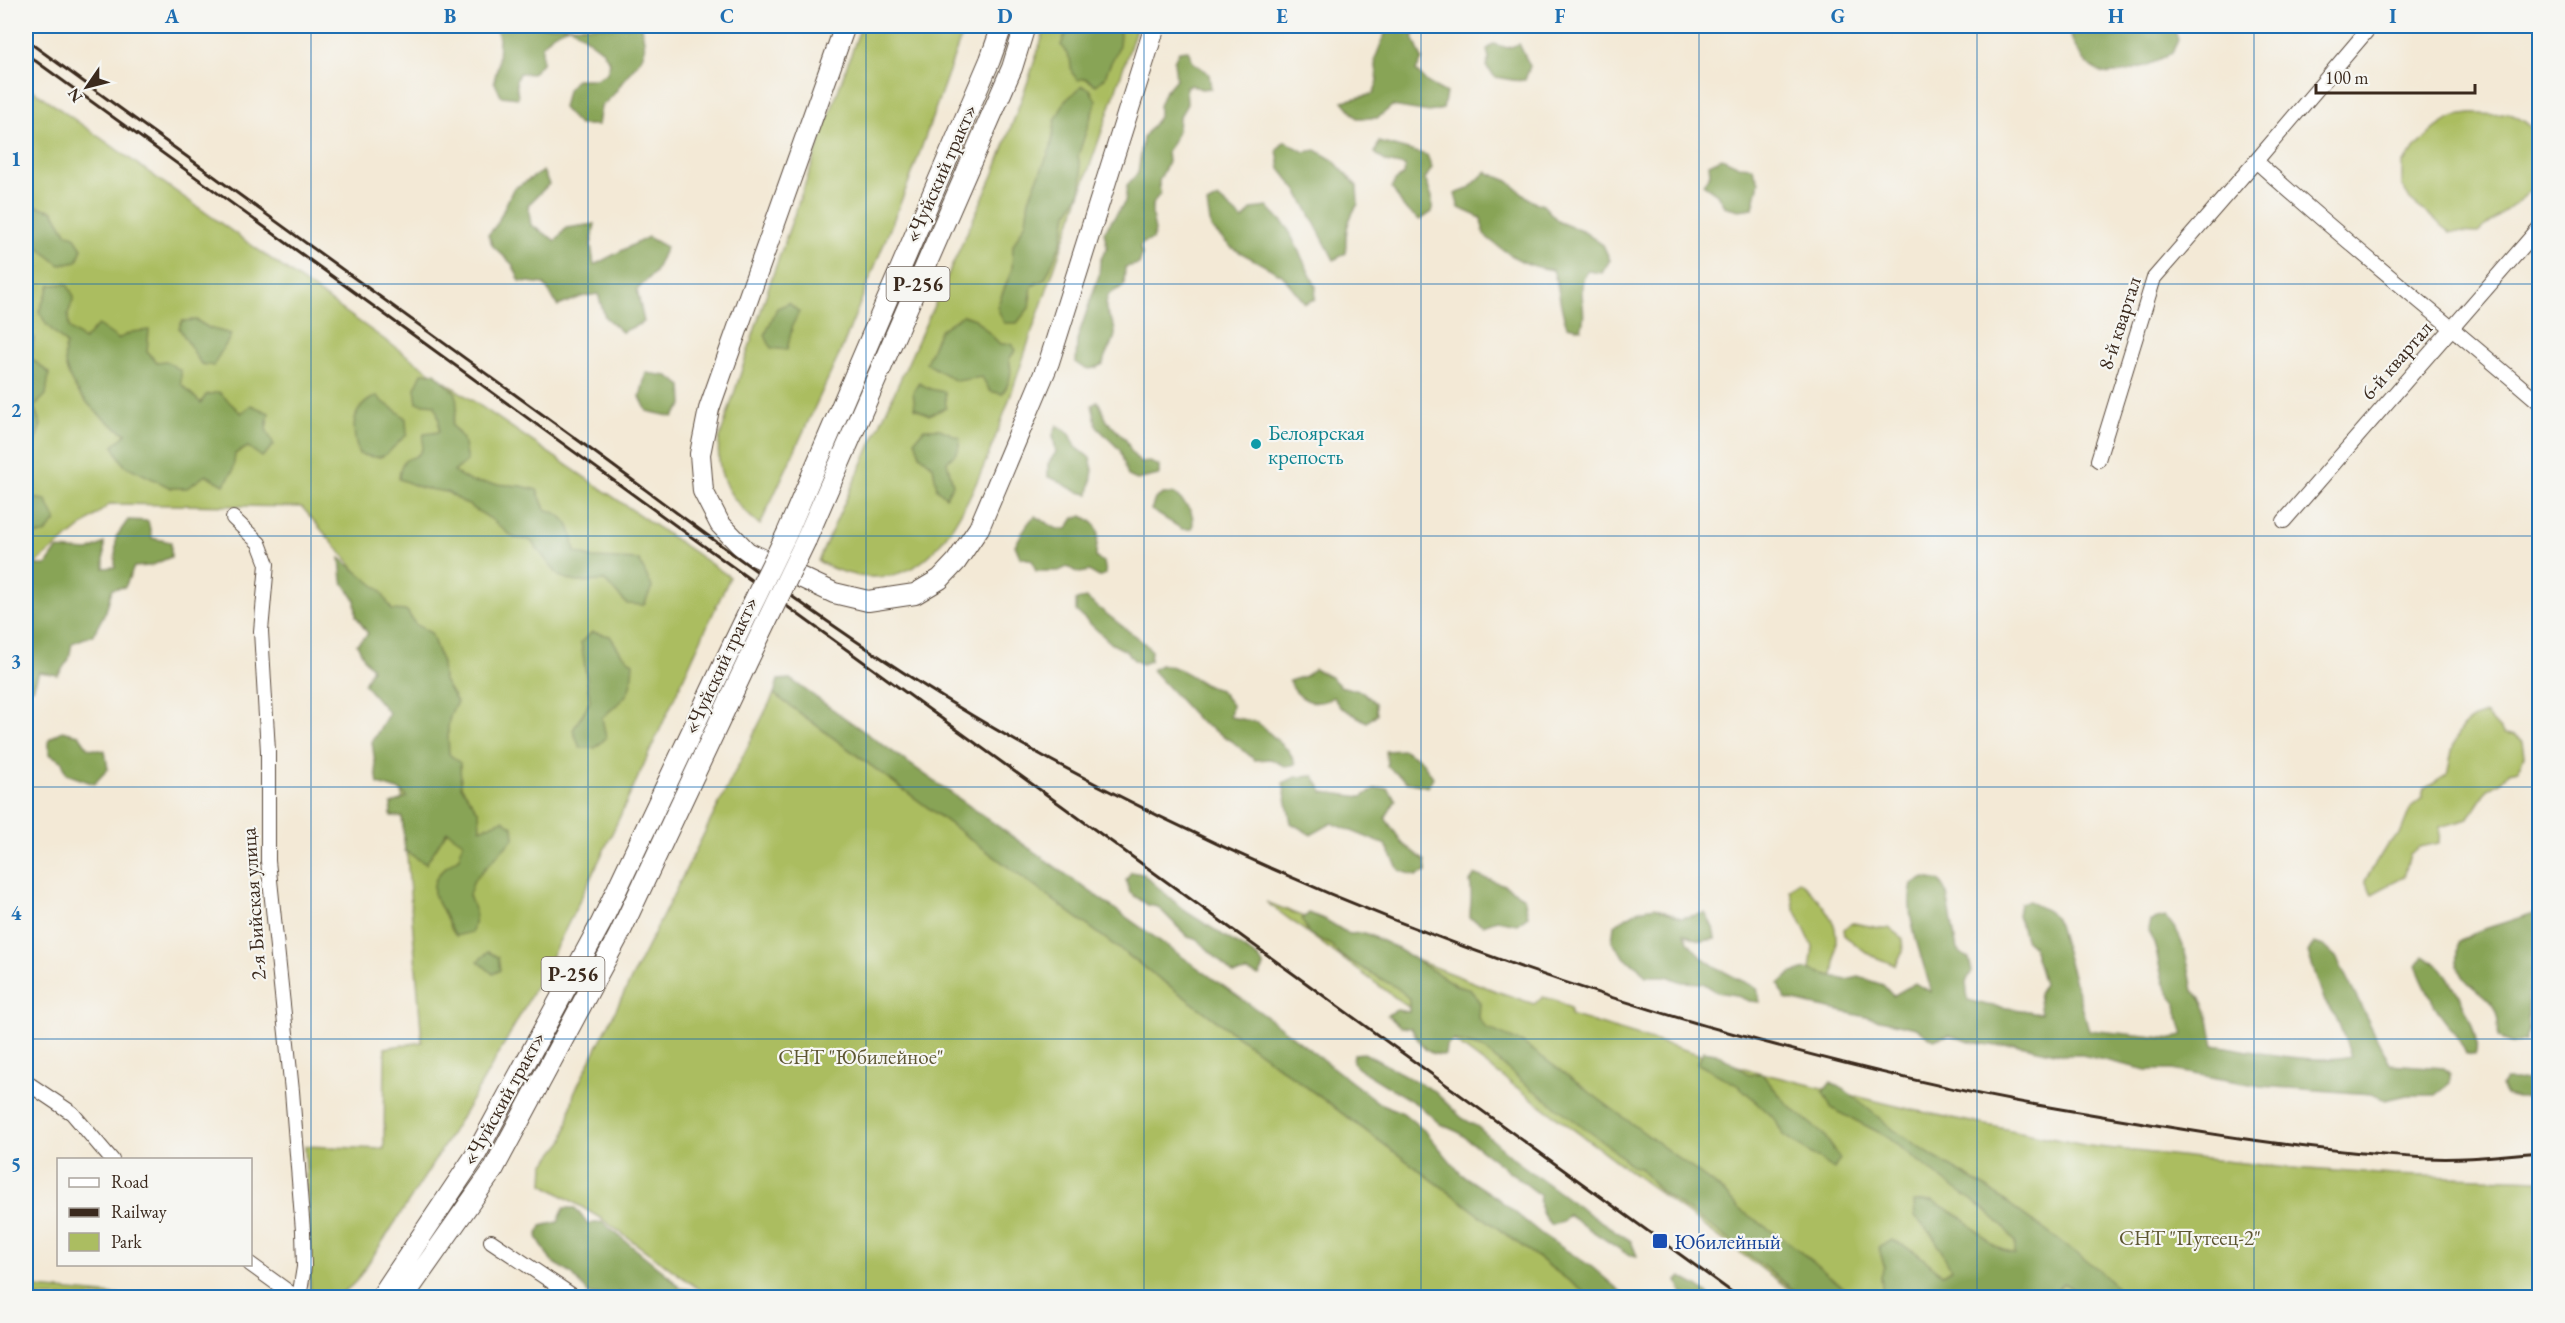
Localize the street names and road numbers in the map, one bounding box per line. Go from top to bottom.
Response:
street label: «Чуйский тракт» [897,99,983,247]
road number: Р-256 [886,267,950,301]
street label: 8-й квартал [2091,273,2147,373]
street label: 6-й квартал [2354,315,2438,405]
street label: «Чуйский тракт» [676,592,764,738]
street label: 2-я Бийская улица [234,826,272,981]
road number: Р-256 [542,957,604,991]
street label: «Чуйский тракт» [455,1026,551,1170]

